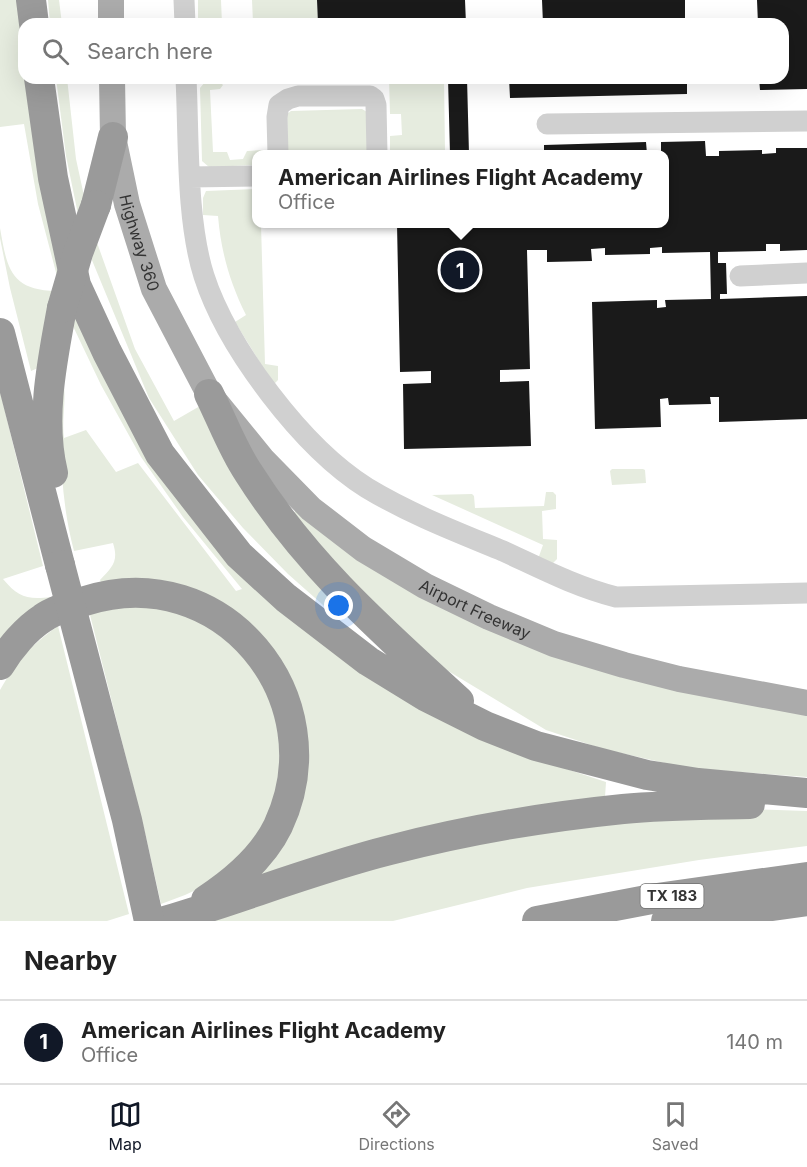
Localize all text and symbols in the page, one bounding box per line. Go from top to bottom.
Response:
search box [18,18,789,84]
icon: search [39,35,72,68]
text: Search here [87,38,213,64]
popup [252,150,669,228]
text: American Airlines Flight Academy [278,164,643,190]
text: Office [278,190,335,214]
street label: Highway 360 [115,193,164,293]
pin: 1 [440,248,480,292]
street label: Airport Freeway [416,575,534,643]
your location [324,591,353,620]
road number: TX 183 [640,884,704,908]
text: Nearby [24,945,117,976]
text: American Airlines Flight Academy [81,1017,446,1043]
text: 1 [39,1030,48,1054]
text: 140 m [726,1030,783,1054]
text: Office [81,1043,138,1067]
tab: Map [108,1098,142,1154]
tab: Directions [359,1098,435,1154]
tab: Saved [652,1098,699,1154]

